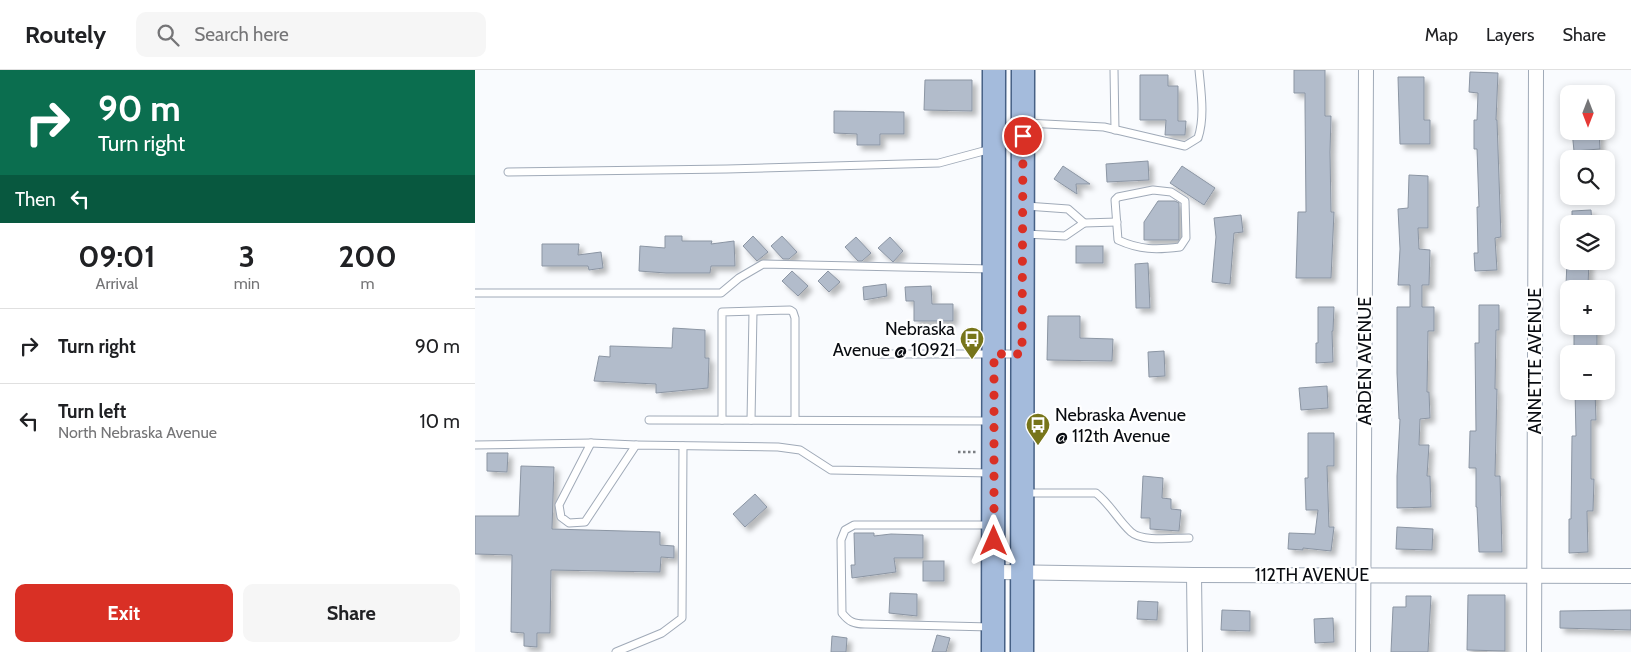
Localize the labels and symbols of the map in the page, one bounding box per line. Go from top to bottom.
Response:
north arrow [1560,85,1615,140]
pin [1002,115,1044,157]
street label: ANNETTE AVENUE [1524,288,1546,434]
street label: ARDEN AVENUE [1354,297,1376,425]
place label: Nebraska Avenue @ 10921 [833,318,955,361]
bus stop icon: Nebraska Avenue @ 10921 [959,326,985,360]
place label: Nebraska Avenue @ 112th Avenue [1055,404,1186,447]
bus stop icon: Nebraska Avenue @ 112th Avenue [1025,412,1051,446]
position arrow [967,514,1019,566]
street label: 112TH AVENUE [1255,564,1369,586]

